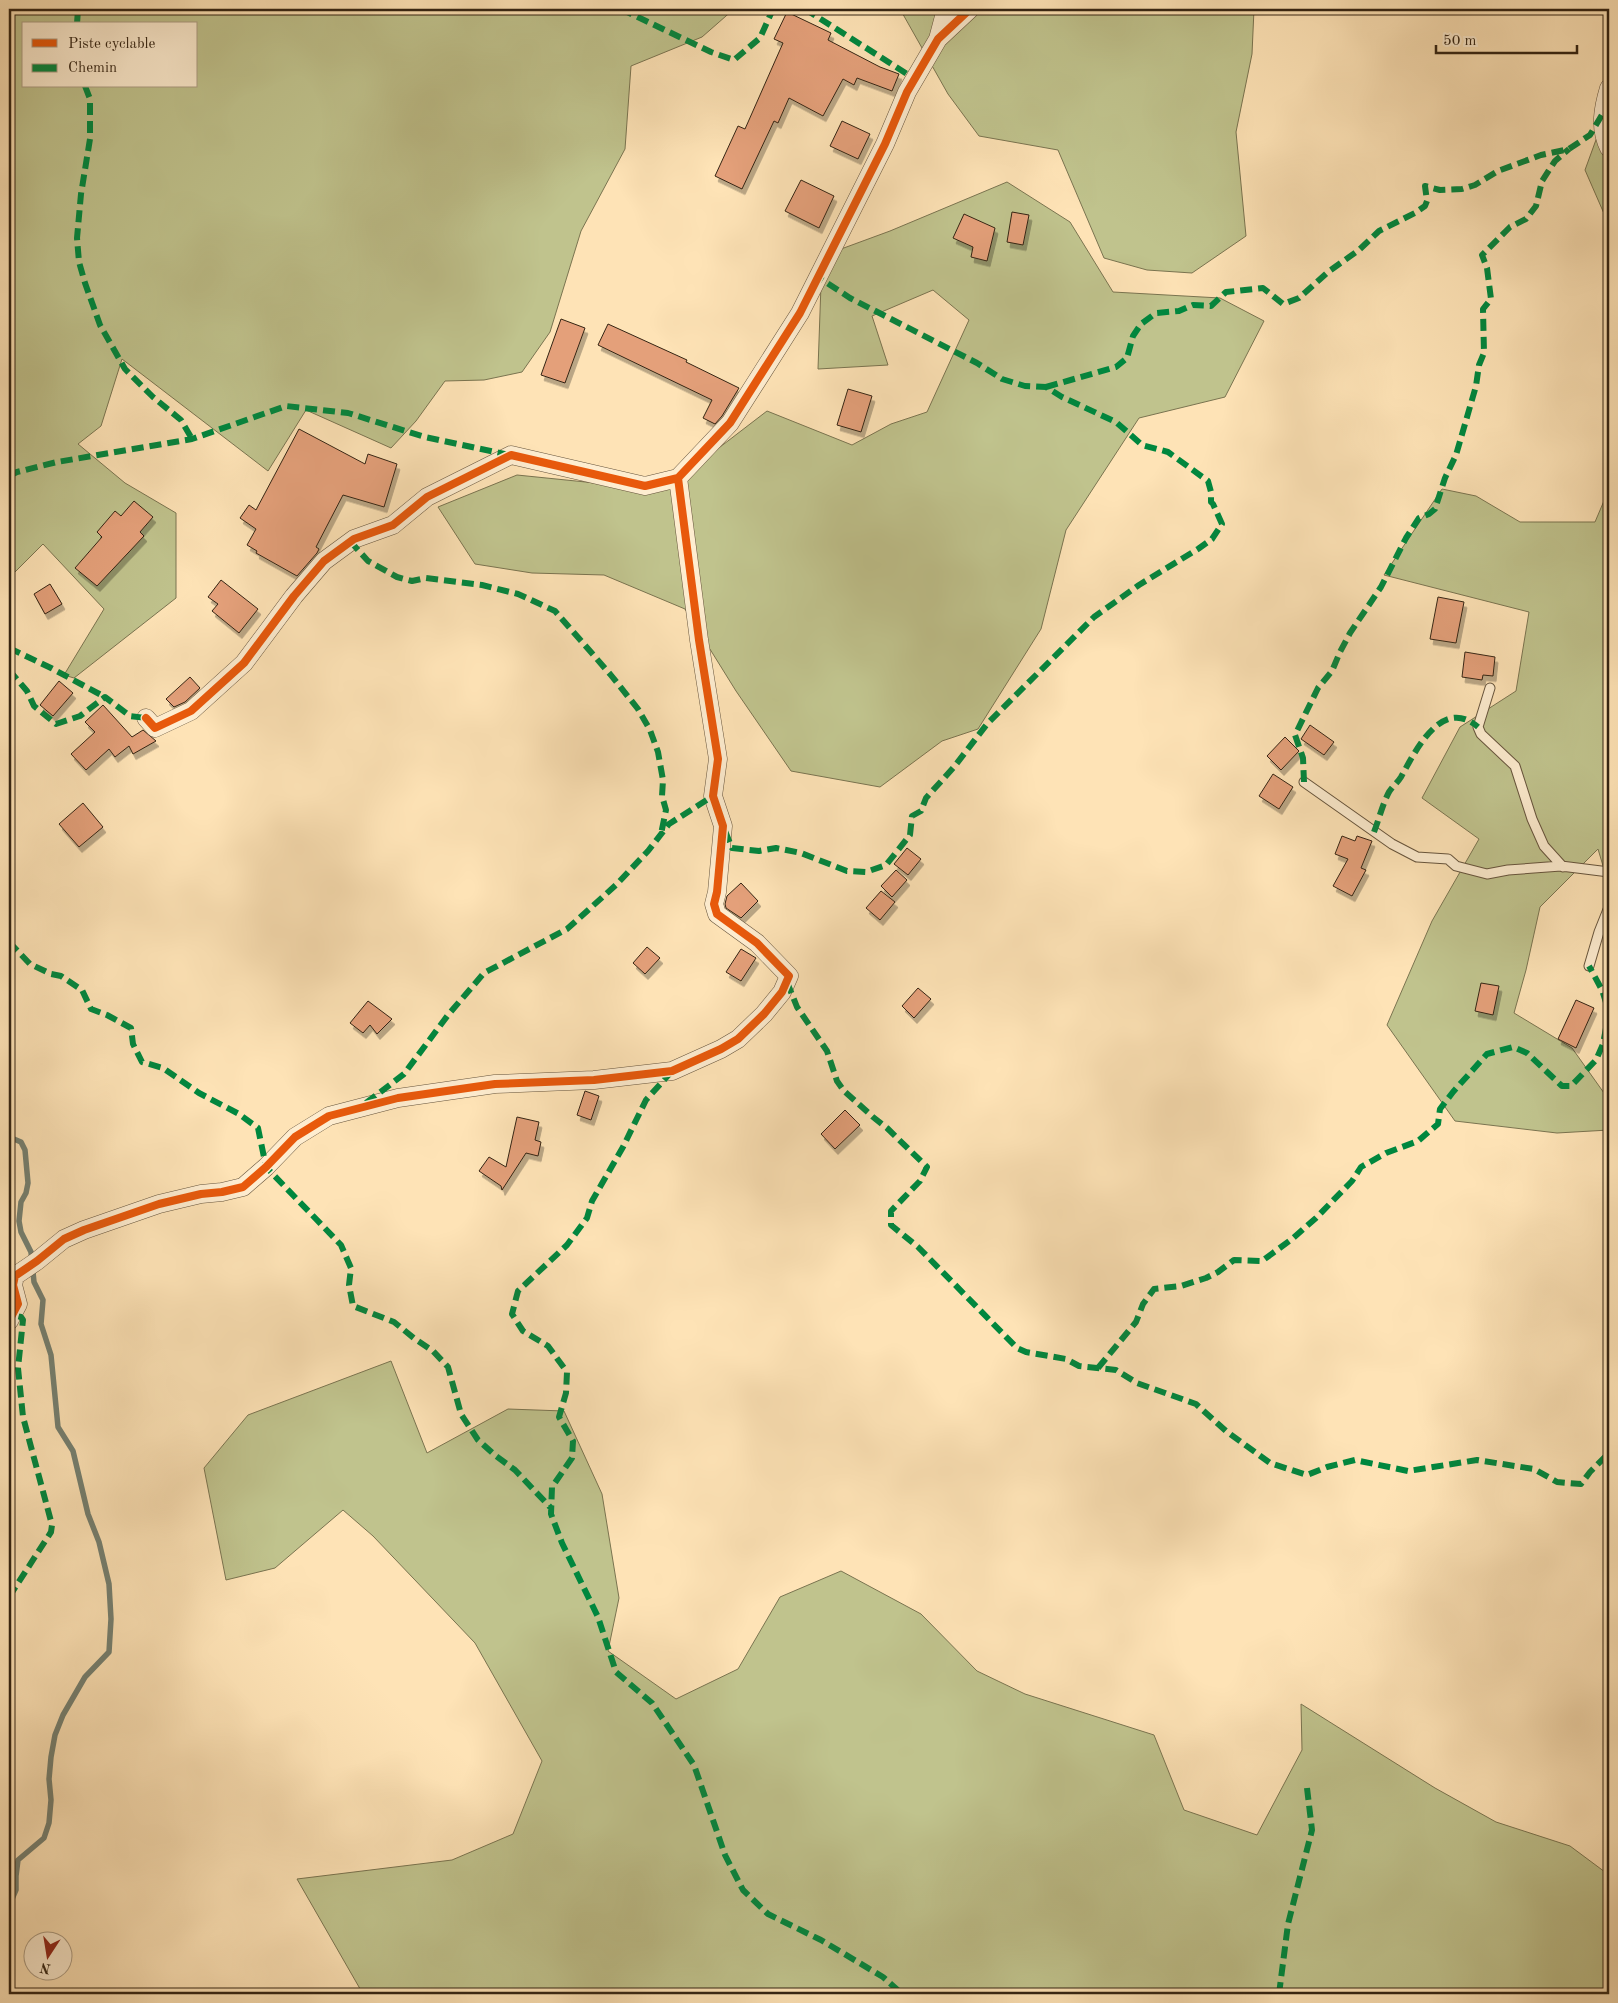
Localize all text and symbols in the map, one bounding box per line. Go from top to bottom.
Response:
legend [22,22,198,88]
scale bar [1436,22,1577,54]
text: 50 m [1443,34,1477,49]
text: Piste cyclable [68,37,156,52]
text: Chemin [68,61,117,76]
north arrow [22,1930,72,1980]
text: N [39,1960,52,1976]

